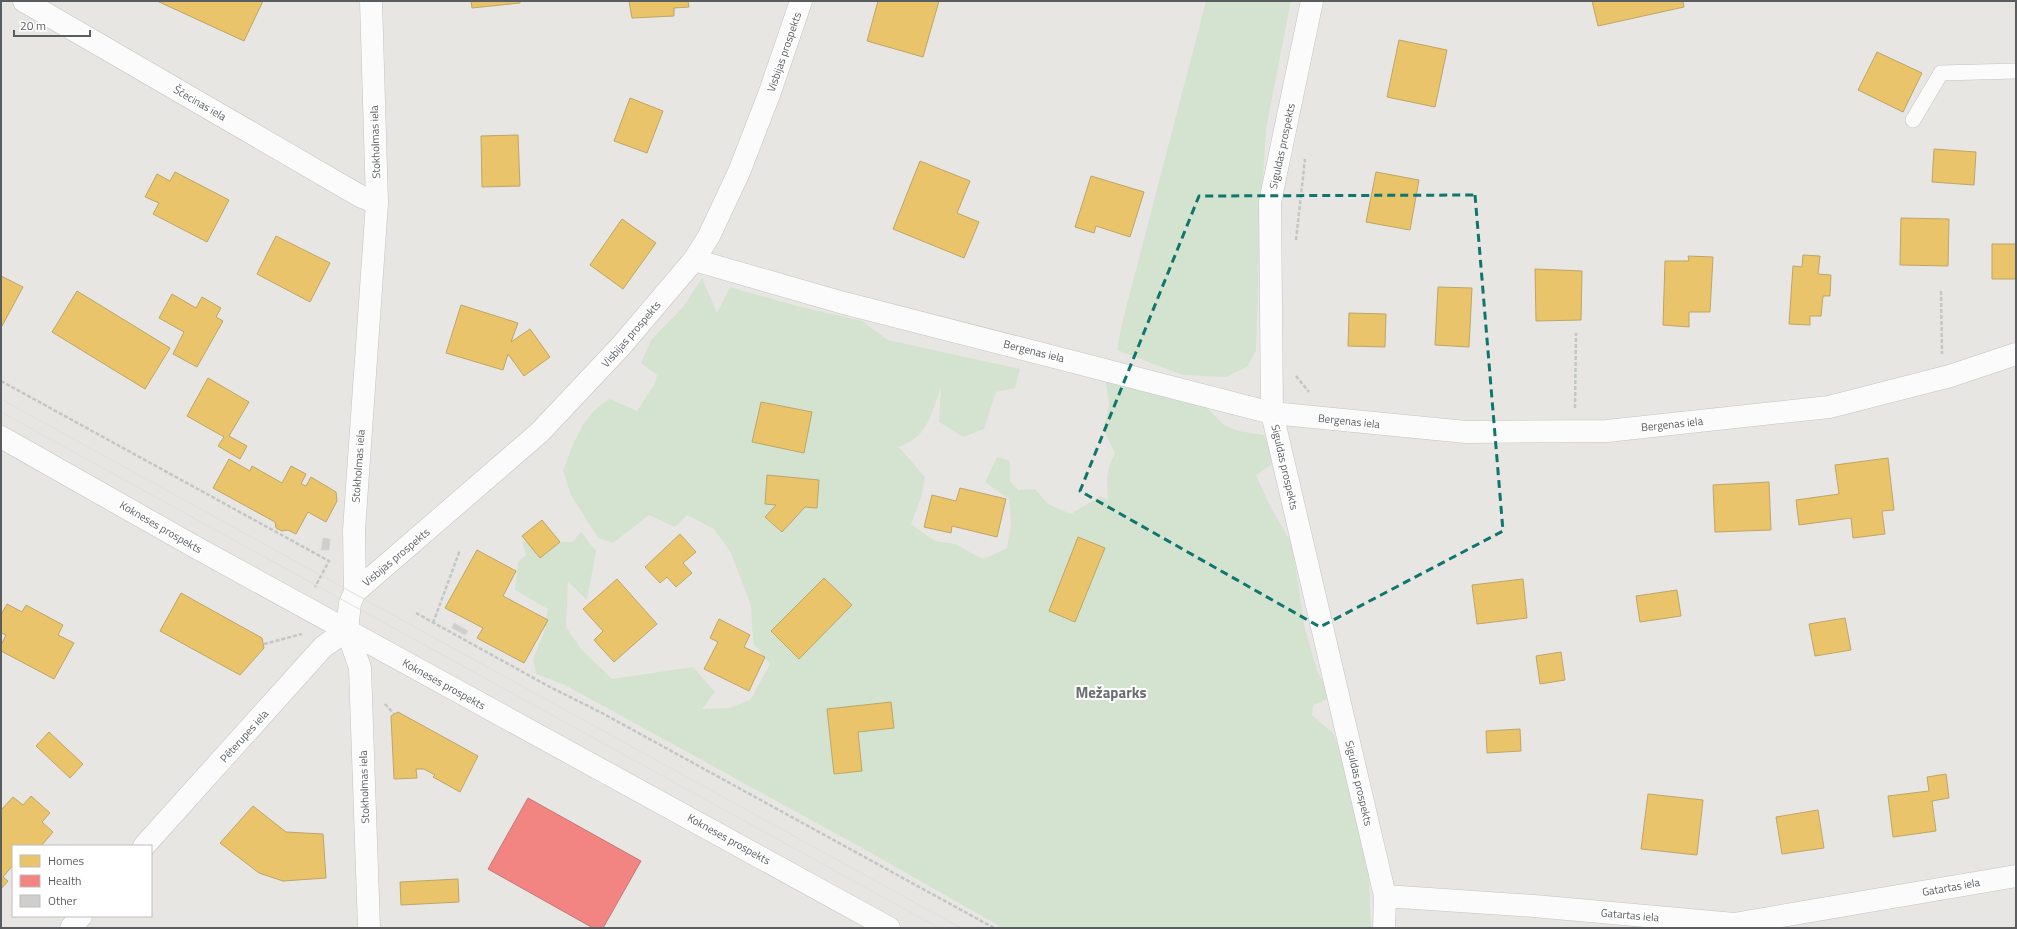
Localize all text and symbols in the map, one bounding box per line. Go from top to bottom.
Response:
street label: Visbijas prospekts [763,10,805,94]
scale bar [14,12,90,38]
text: 20 m [20,16,46,35]
street label: Ščecinas iela [171,81,230,125]
street label: Siguldas prospekts [1265,102,1299,190]
street label: Stokholmas iela [366,105,384,179]
street label: Visbijas prospekts [598,297,664,371]
street label: Bergenas iela [1002,336,1067,366]
street label: Bergenas iela [1317,410,1381,432]
street label: Bergenas iela [1640,413,1704,435]
street label: Siguldas prospekts [1267,423,1303,511]
street label: Stokholmas iela [347,428,369,503]
street label: Kokneses prospekts [117,497,205,557]
street label: Visbijas prospekts [359,524,433,590]
street label: Kokneses prospekts [400,654,488,714]
district label: Mežaparks [1075,681,1147,704]
street label: Pēterupes iela [216,706,272,766]
street label: Siguldas prospekts [1341,739,1377,827]
street label: Stokholmas iela [355,750,373,824]
street label: Kokneses prospekts [685,809,773,869]
legend [12,845,152,917]
text: Homes [48,851,84,870]
text: Health [48,871,82,890]
street label: Gatartas iela [1921,874,1982,900]
text: Other [48,891,77,910]
street label: Gatartas iela [1600,904,1660,926]

